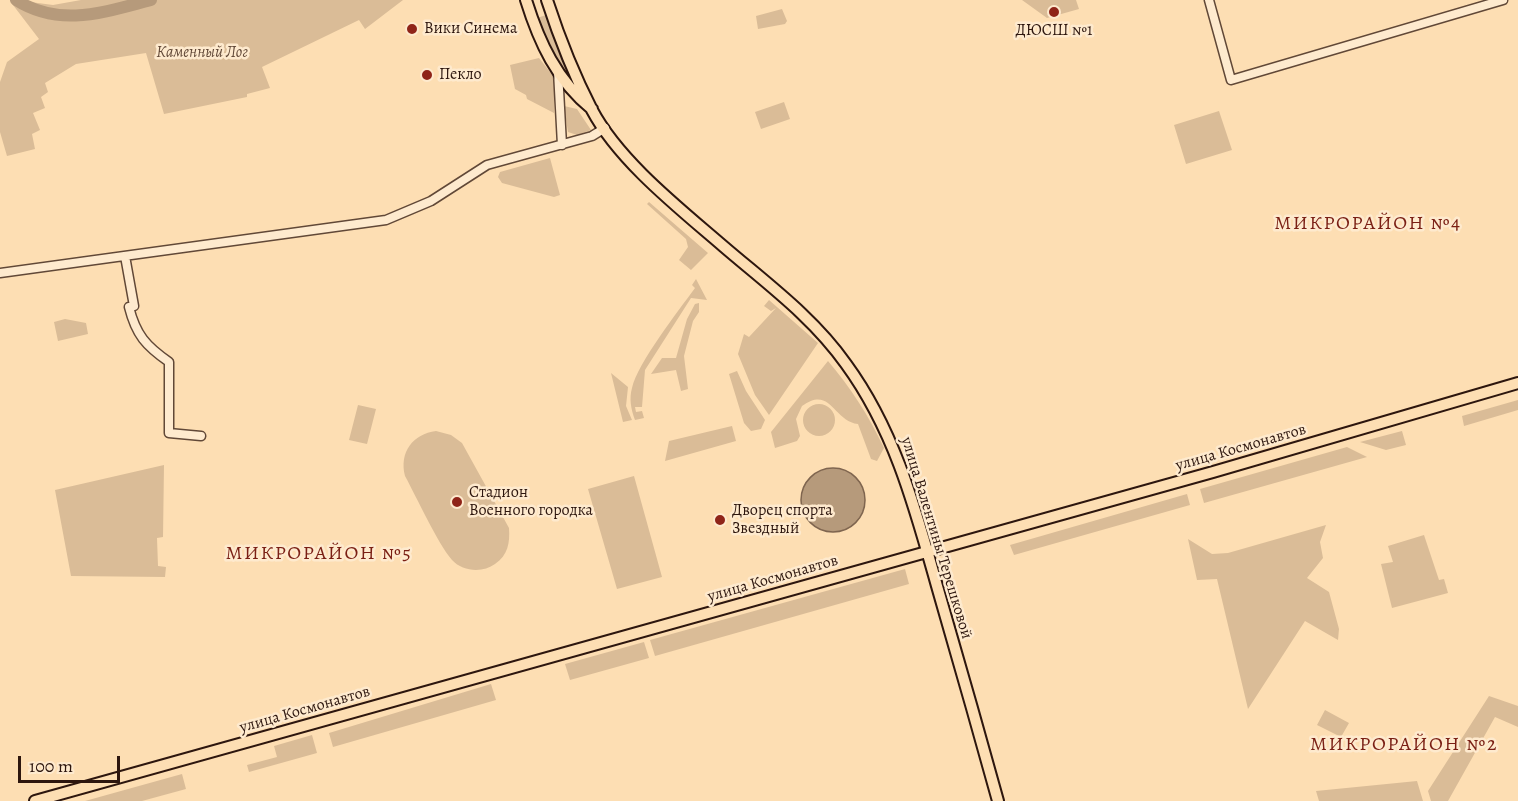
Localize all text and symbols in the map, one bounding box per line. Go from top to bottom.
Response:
marker: ДЮСШ №1 [1047,5,1061,19]
place label: Вики Синема [424,19,517,39]
place label: ДЮСШ №1 [1015,21,1093,41]
marker: Вики Синема [405,22,419,36]
park label: Каменный Лог [156,43,248,63]
place label: Пекло [439,65,482,85]
marker: Пекло [420,68,434,82]
district label: МИКРОРАЙОН №4 [1274,212,1462,236]
street label: улица Космонавтов [1174,420,1308,476]
street label: улица Валентины Терешковой [896,435,976,641]
place label: Стадион Военного городка [469,483,593,521]
marker: Стадион Военного городка [450,495,464,509]
place label: Дворец спорта Звездный [732,501,833,539]
marker: Дворец спорта Звездный [713,513,727,527]
district label: МИКРОРАЙОН №5 [226,542,412,566]
street label: улица Космонавтов [706,551,840,607]
street label: улица Космонавтов [238,682,372,738]
district label: МИКРОРАЙОН №2 [1310,733,1498,757]
scale bar [21,744,123,782]
text: 100 m [29,754,73,778]

